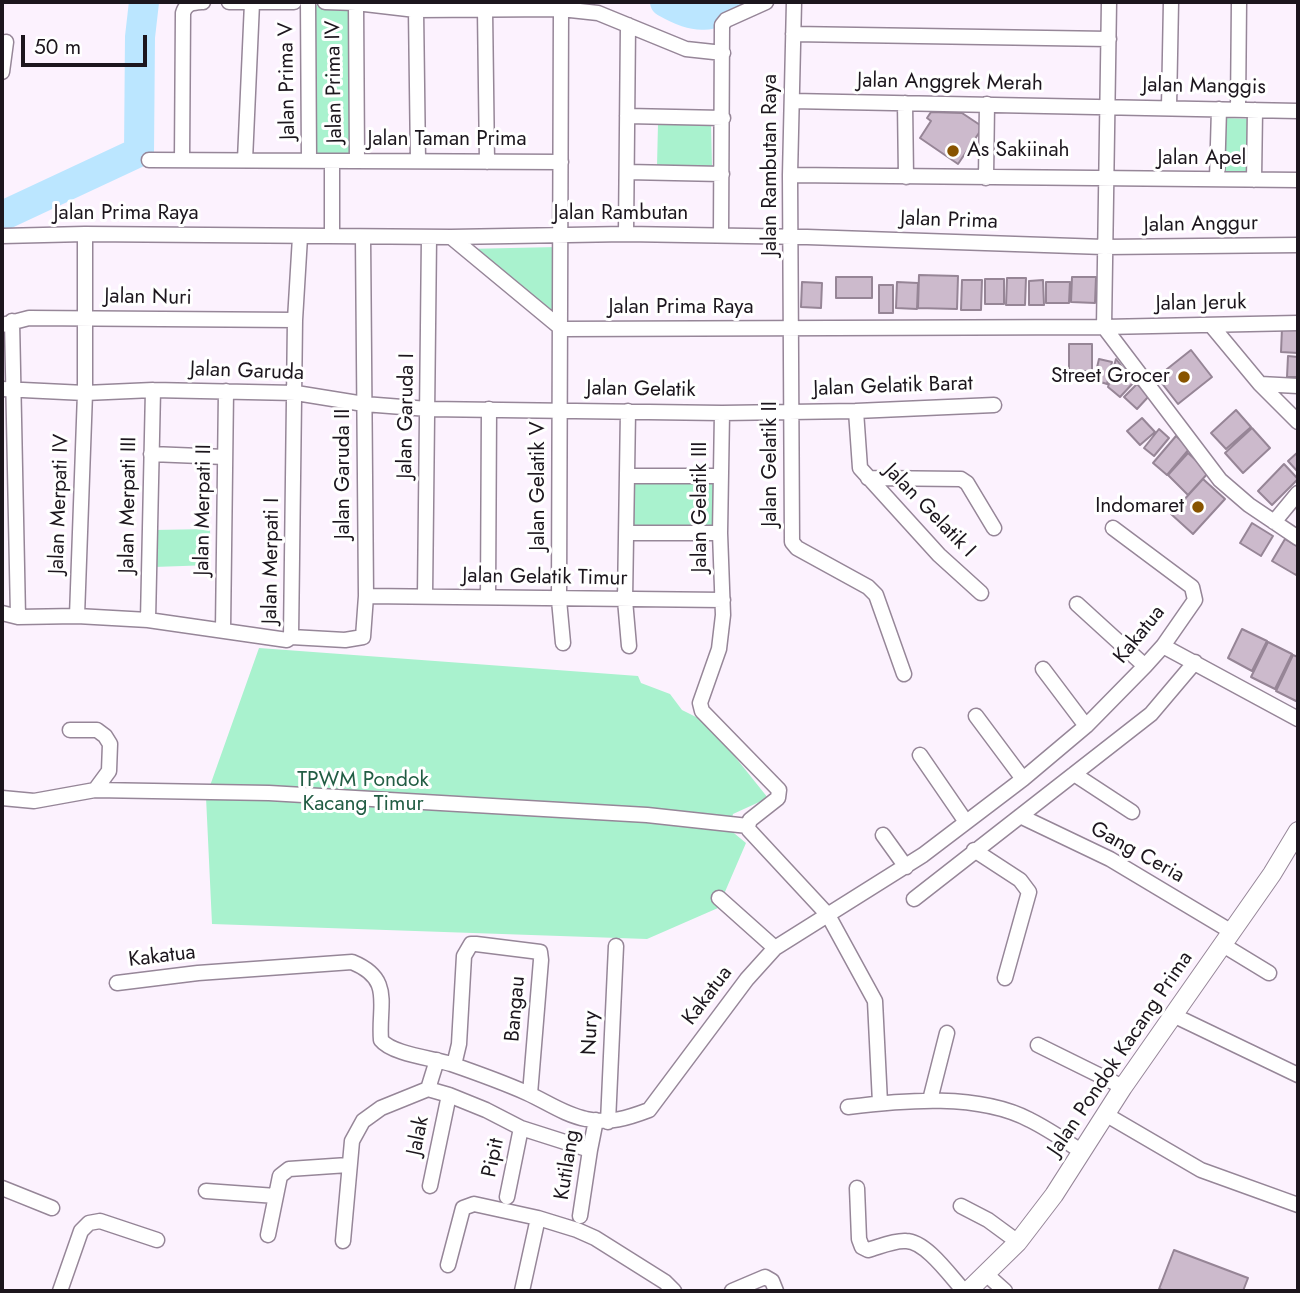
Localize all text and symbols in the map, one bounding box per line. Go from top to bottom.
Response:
street label: Jalan Prima IV [321,20,349,144]
scale bar [24,21,150,65]
street label: Jalan Prima V [274,22,302,140]
text: 50 m [34,32,81,62]
street label: Jalan Anggrek Merah [857,69,1043,97]
street label: Jalan Manggis [1142,73,1266,101]
street label: Jalan Rambutan Raya [758,74,784,256]
street label: Jalan Taman Prima [367,127,527,153]
place label: As Sakiinah [967,138,1070,164]
marker: As Sakiinah [945,143,961,159]
street label: Jalan Apel [1158,146,1246,172]
street label: Jalan Prima Raya [53,201,199,227]
street label: Jalan Rambutan [554,201,688,227]
street label: Jalan Prima [900,207,998,235]
street label: Jalan Anggur [1144,211,1258,239]
street label: Jalan Nuri [104,285,192,311]
street label: Jalan Jeruk [1155,291,1247,317]
street label: Jalan Prima Raya [608,295,754,321]
street label: Jalan Garuda I [393,353,421,479]
street label: Jalan Garuda [190,357,304,387]
place label: Street Grocer [1051,364,1170,390]
marker: Street Grocer [1176,369,1192,385]
street label: Jalan Gelatik Barat [813,372,973,402]
street label: Jalan Gelatik [586,376,696,404]
street label: Jalan Gelatik II [758,401,784,527]
street label: Jalan Garuda II [331,409,357,539]
street label: Jalan Gelatik V [526,421,552,551]
street label: Jalan Merpati IV [45,433,75,575]
street label: Jalan Merpati III [115,436,143,574]
street label: Jalan Gelatik III [688,442,714,572]
street label: Jalan Merpati II [190,444,218,576]
street label: Jalan Gelatik I [878,459,980,563]
place label: Indomaret [1095,494,1184,520]
street label: Jalan Merpati I [258,498,286,624]
marker: Indomaret [1190,499,1206,515]
street label: Jalan Gelatik Timur [462,564,628,592]
street label: Kakatua [1109,601,1171,669]
park label: TPWM Pondok Kacang Timur [297,768,429,818]
street label: Gang Ceria [1086,817,1188,889]
street label: Kakatua [127,940,197,974]
street label: Jalan Pondok Kacang Prima [1043,947,1199,1161]
street label: Kakatua [678,961,738,1031]
street label: Bangau [501,975,531,1043]
street label: Nury [577,1010,605,1056]
street label: Jalak [403,1114,435,1158]
street label: Kutilang [550,1128,586,1202]
street label: Pipit [478,1136,510,1180]

